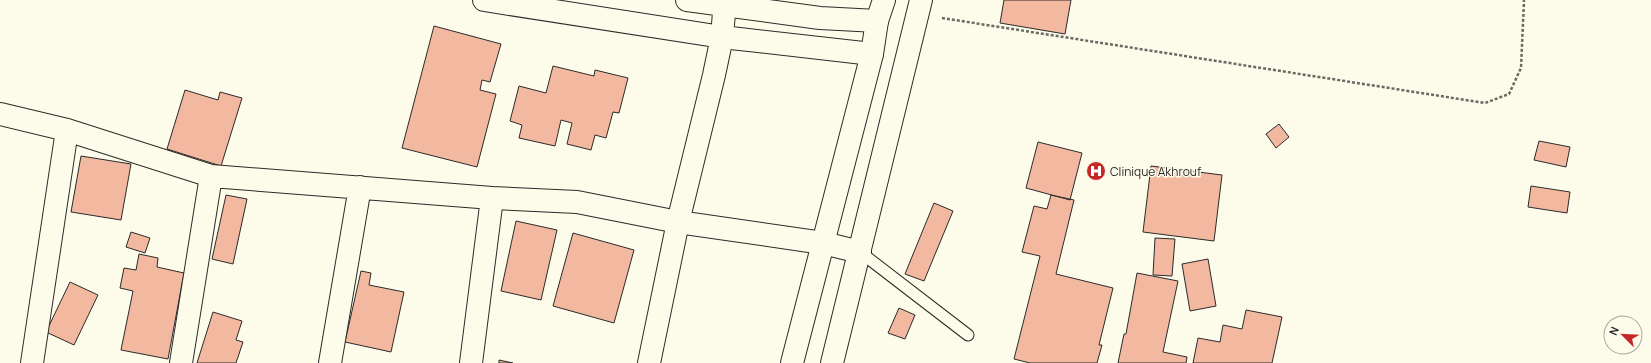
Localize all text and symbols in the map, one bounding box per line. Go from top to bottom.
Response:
hospital icon: Clinique Akhrouf [1085,160,1107,182]
place label: Clinique Akhrouf [1110,163,1202,180]
north arrow [1603,315,1643,355]
text: N [1605,324,1622,337]

